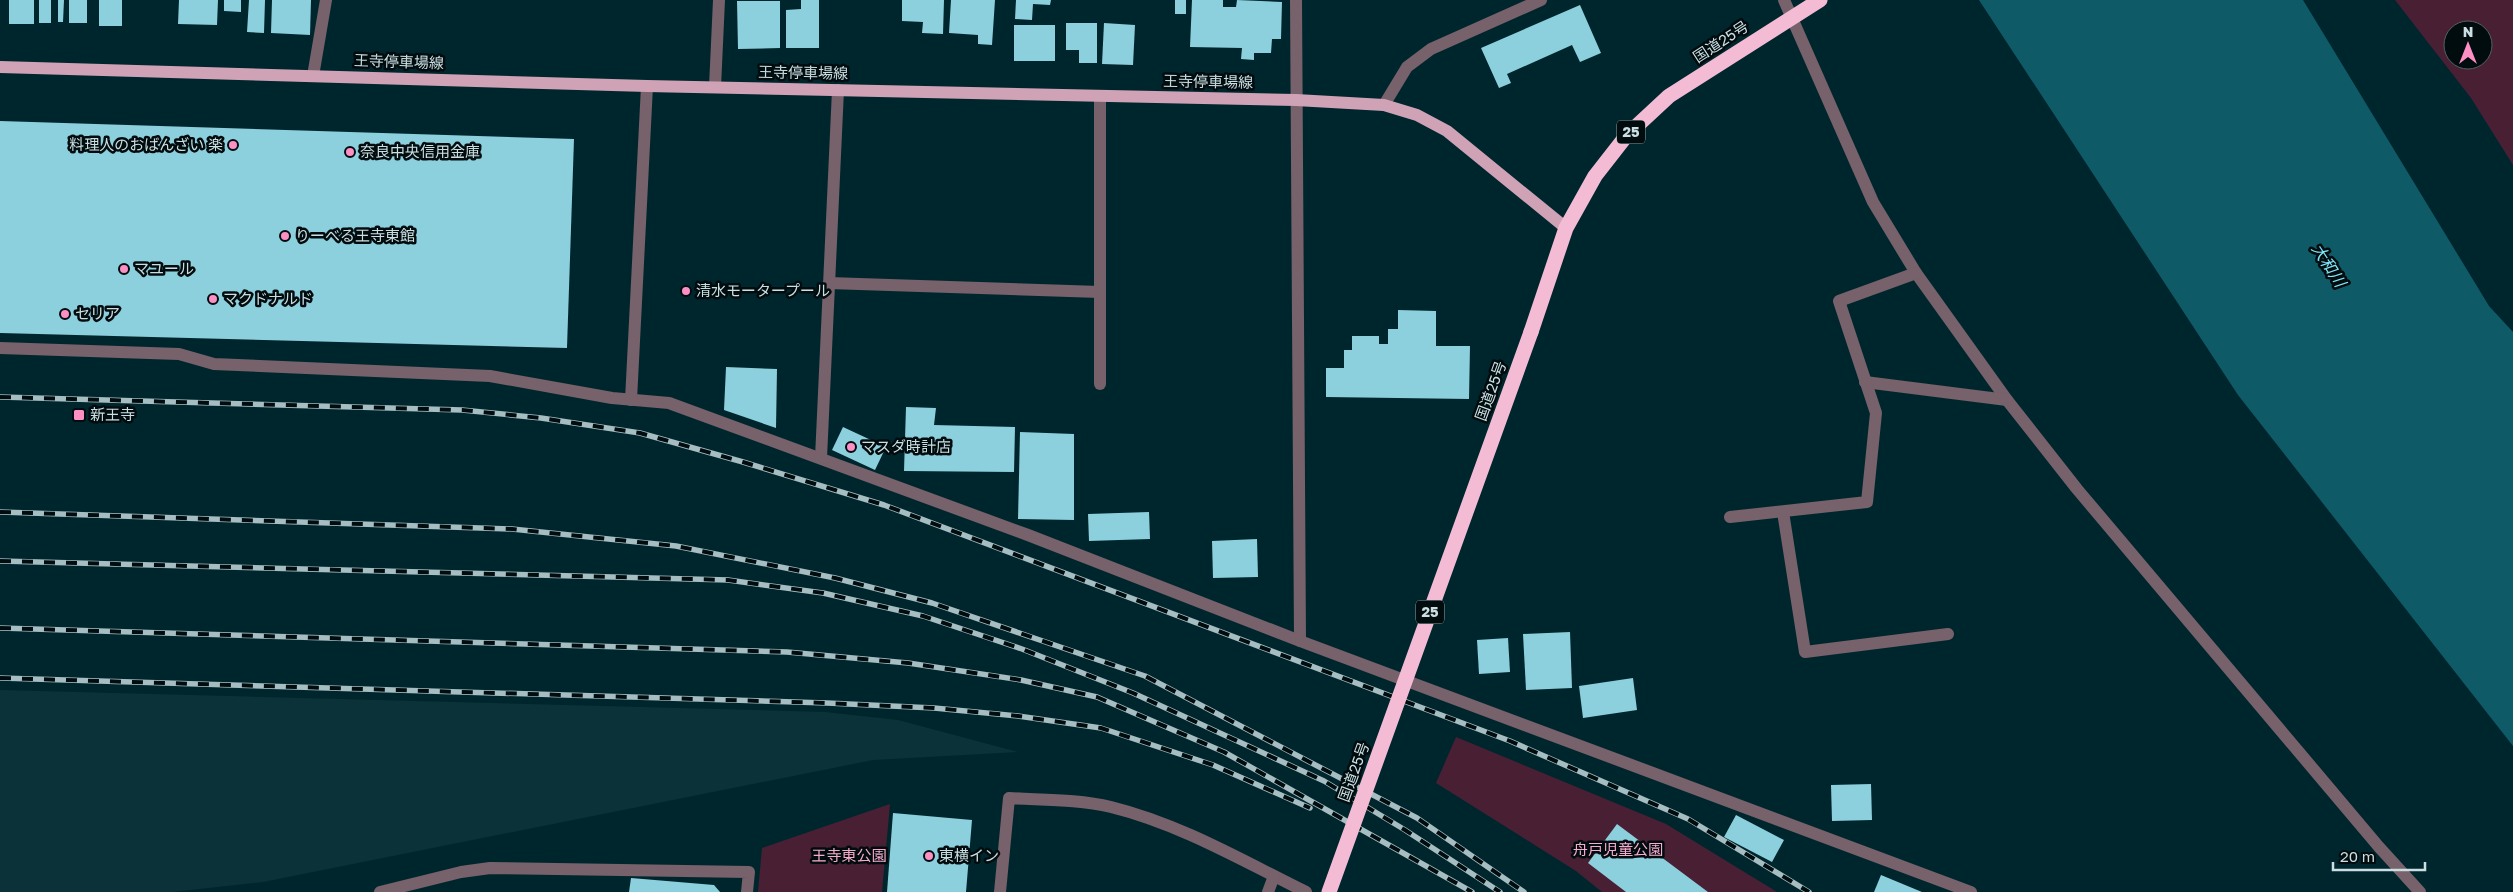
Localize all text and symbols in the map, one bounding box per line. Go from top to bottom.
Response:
street label: 国道25号 [1689,17,1752,66]
north arrow [2443,20,2493,70]
text: N [2463,23,2473,40]
street label: 王寺停車場線 [354,50,444,72]
street label: 王寺停車場線 [758,62,848,82]
street label: 王寺停車場線 [1163,71,1253,91]
road number: 25 [1617,120,1645,144]
place label: 料理人のおばんざい 楽 [69,135,223,153]
marker: 料理人のおばんざい 楽 [227,139,239,151]
place label: 奈良中央信用金庫 [360,142,480,160]
marker: 奈良中央信用金庫 [344,146,356,158]
place label: りーべる王寺東館 [295,226,415,244]
marker: りーべる王寺東館 [279,230,291,242]
water label: 大和川 [2308,239,2352,292]
place label: マユール [134,259,194,277]
marker: マユール [118,263,130,275]
place label: 清水モータープール [696,281,830,299]
marker: 清水モータープール [680,285,692,297]
place label: マクドナルド [223,289,313,307]
marker: マクドナルド [207,293,219,305]
place label: セリア [75,304,120,322]
marker: セリア [59,308,71,320]
street label: 国道25号 [1471,358,1509,423]
place label: 新王寺 [90,405,135,423]
marker: 新王寺 [72,408,86,422]
place label: マスダ時計店 [861,437,951,455]
marker: マスダ時計店 [845,441,857,453]
road number: 25 [1416,600,1444,624]
street label: 国道25号 [1334,739,1372,804]
park label: 舟戸児童公園 [1573,840,1663,858]
scale bar [2333,840,2426,872]
park label: 王寺東公園 [811,846,887,864]
place label: 東横イン [939,846,999,864]
text: 20 m [2340,847,2375,865]
marker: 東横イン [923,850,935,862]

